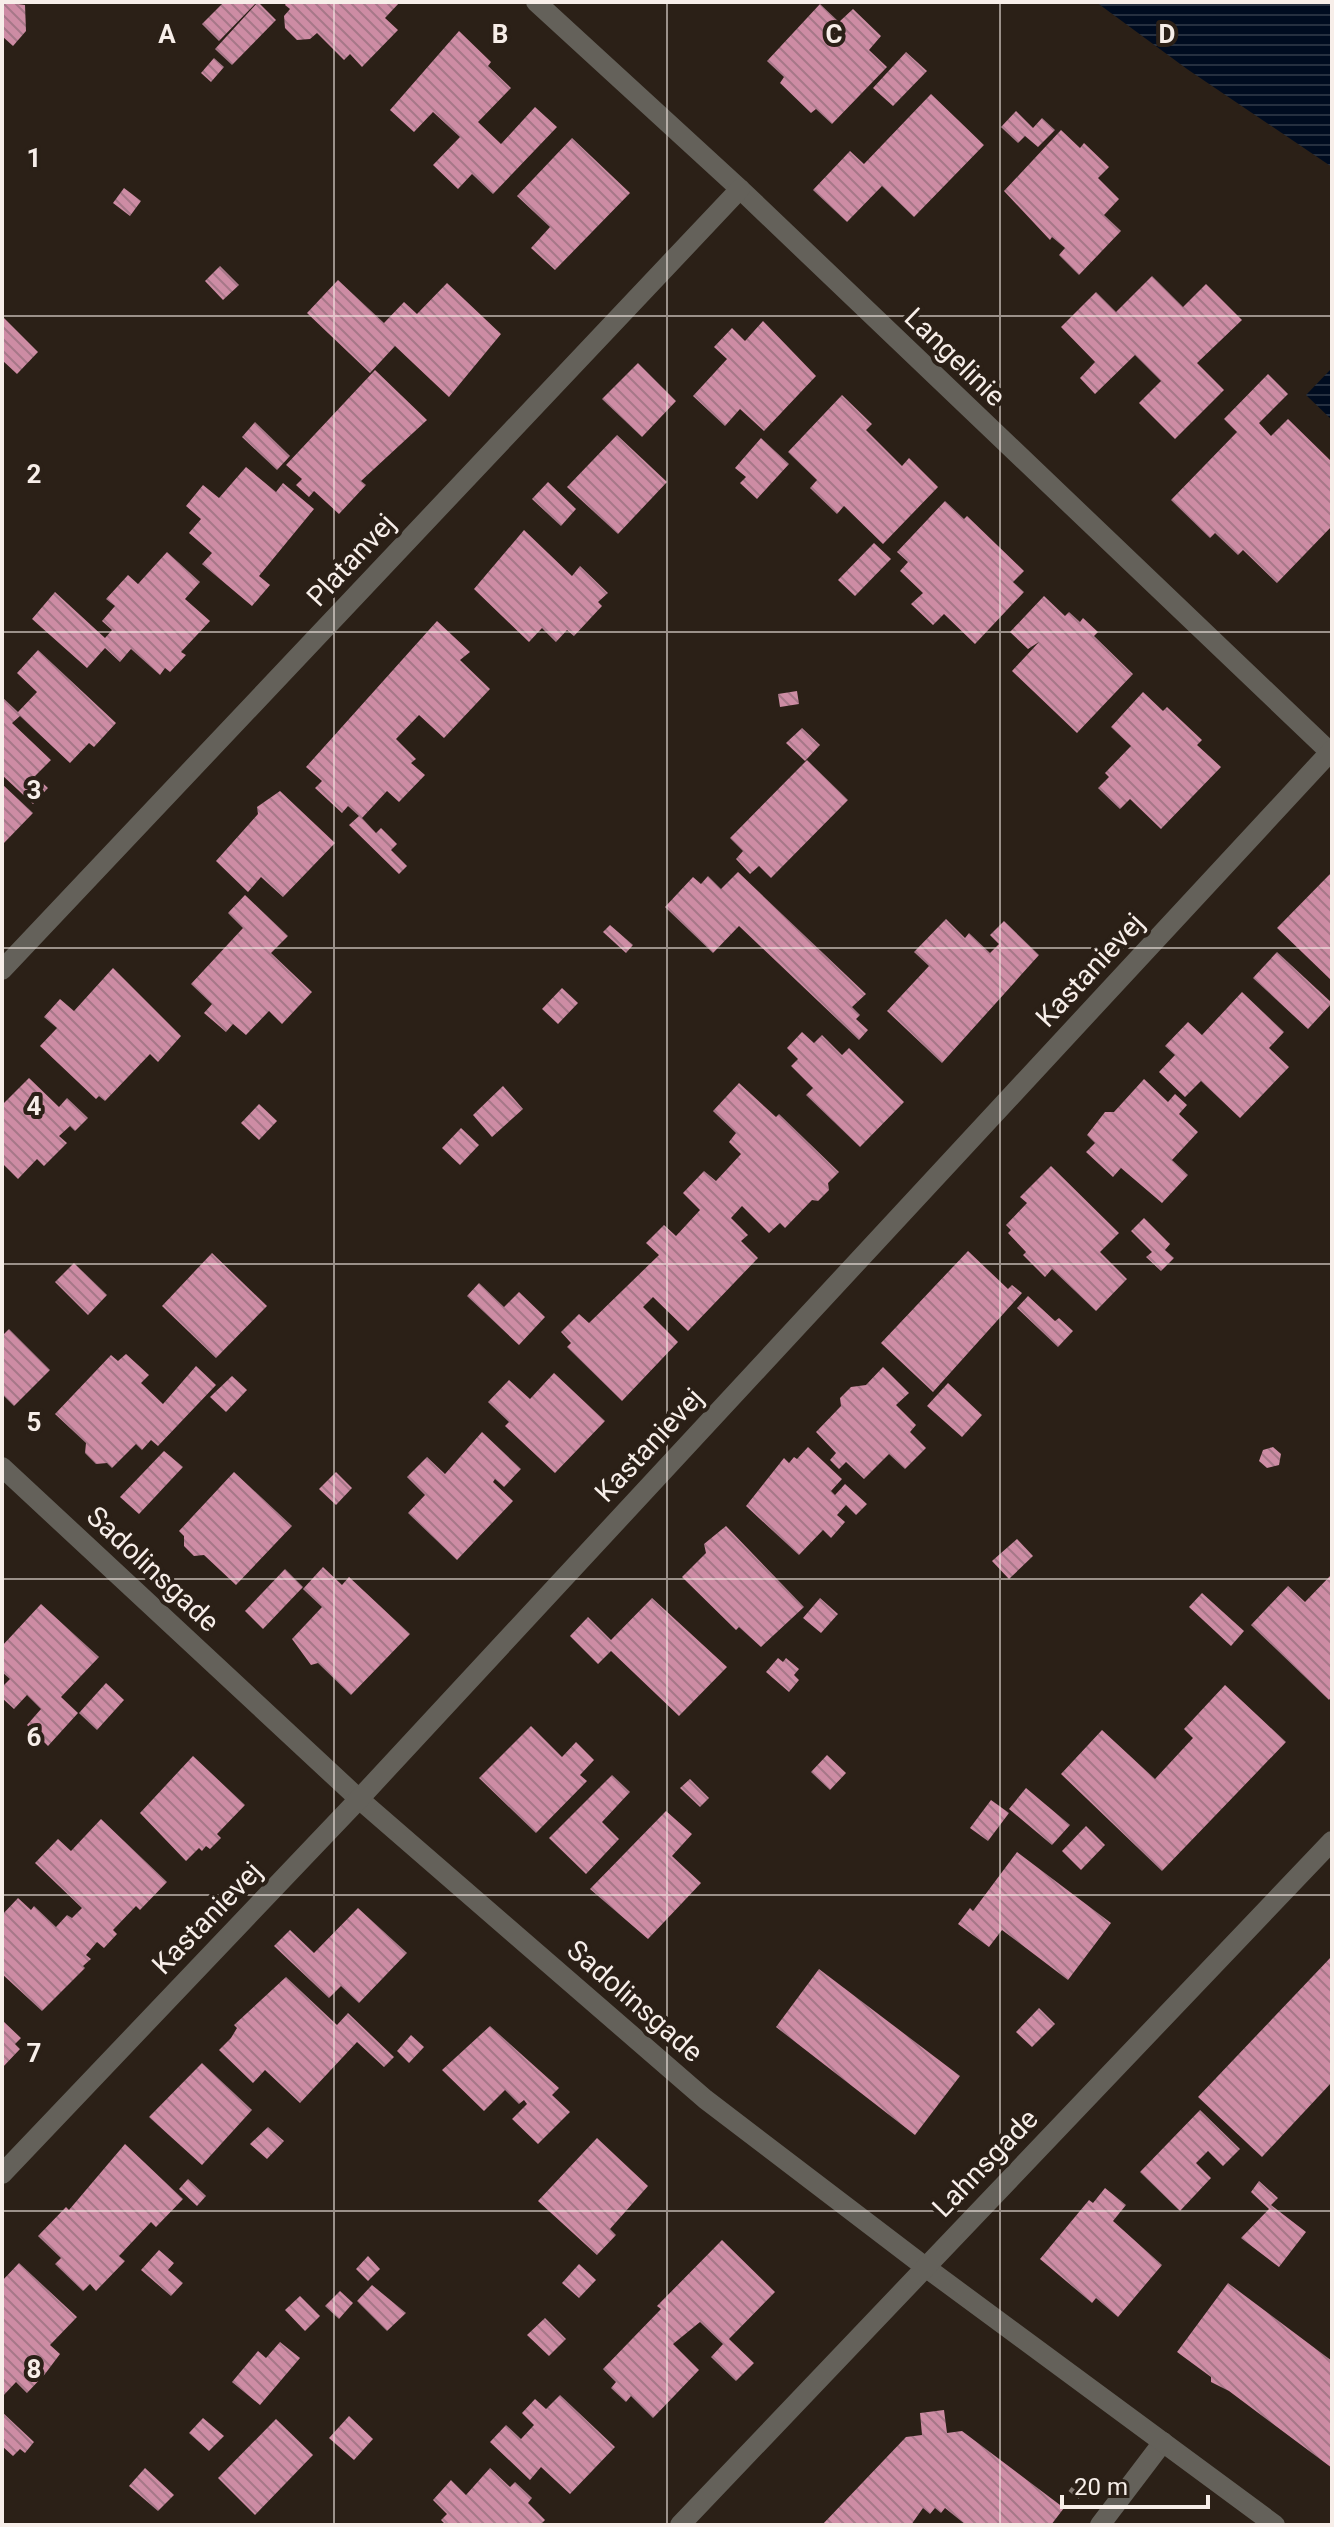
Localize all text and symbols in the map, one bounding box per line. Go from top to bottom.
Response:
text: A [158,19,176,49]
text: B [492,19,508,49]
text: C [825,19,843,49]
text: D [1159,19,1175,49]
text: 1 [27,143,41,173]
street label: Langelinie [898,301,1012,413]
text: 2 [27,459,41,489]
street label: Platanvej [300,507,402,613]
text: 3 [27,775,41,805]
street label: Kastanievej [1029,906,1151,1034]
text: 4 [27,1091,42,1121]
street label: Kastanievej [588,1381,710,1509]
text: 5 [27,1407,41,1437]
street label: Sadolinsgade [80,1499,226,1639]
text: 6 [27,1722,42,1752]
street label: Kastanievej [145,1855,269,1981]
street label: Sadolinsgade [560,1933,710,2069]
text: 7 [27,2038,41,2068]
street label: Lahnsgade [925,2102,1045,2224]
text: 8 [27,2354,41,2384]
scale bar [1062,2459,1208,2509]
text: 20 m [1074,2473,1128,2501]

